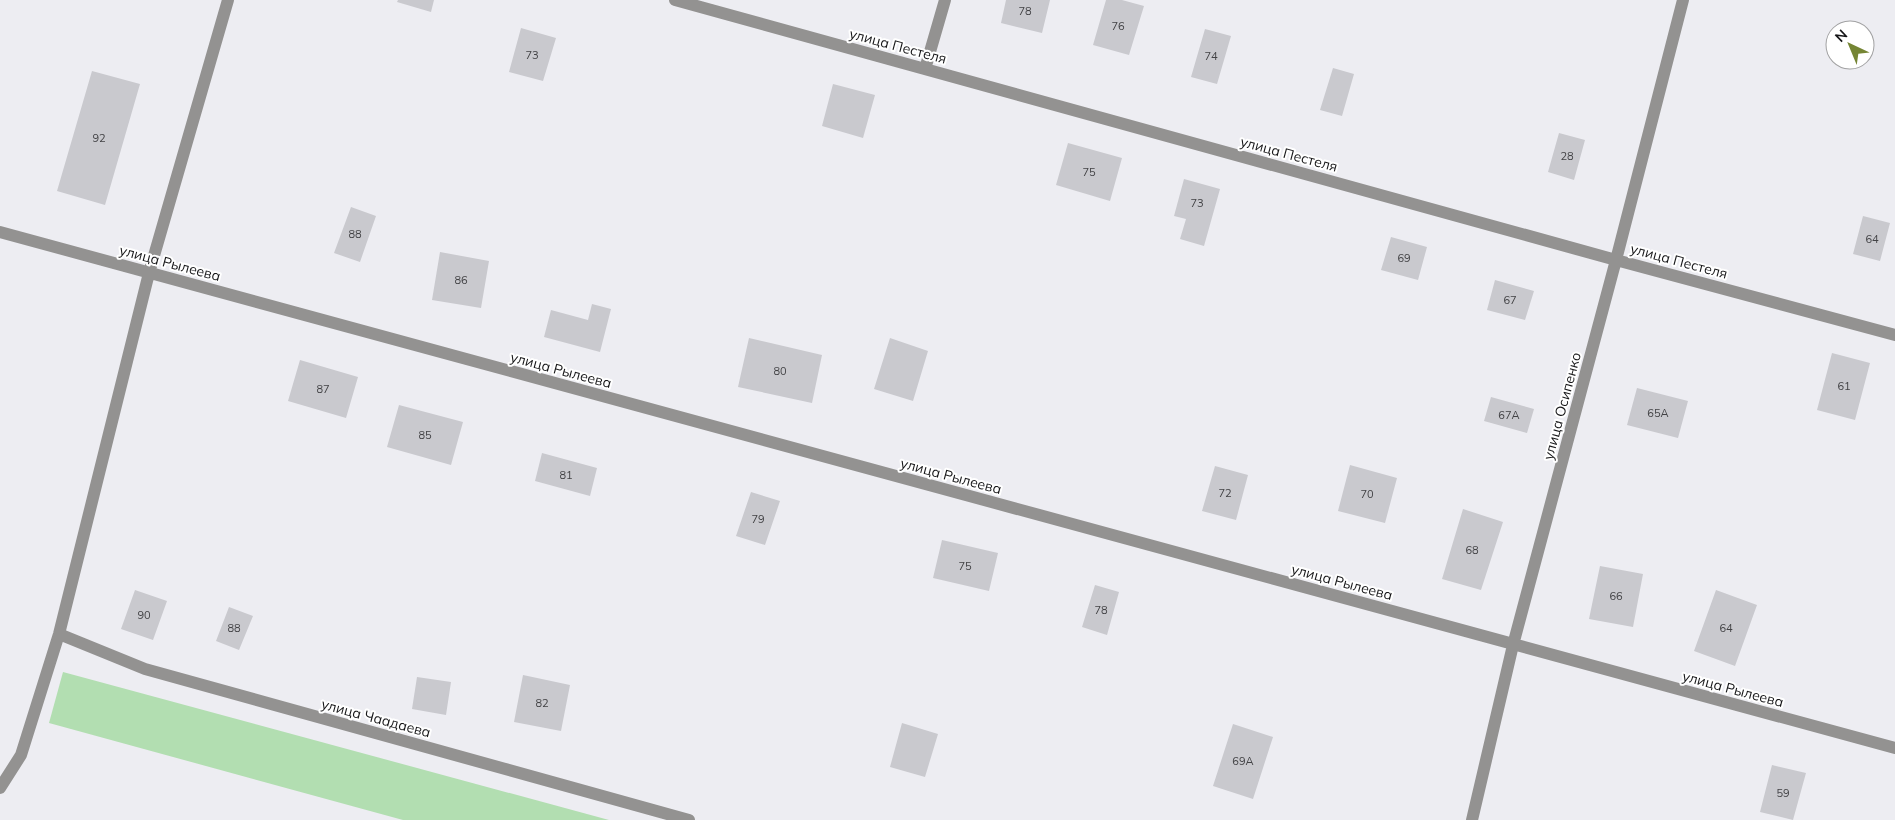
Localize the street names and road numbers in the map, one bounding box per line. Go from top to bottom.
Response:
street label: улица Пестеля [847,24,949,68]
street label: улица Пестеля [1238,132,1340,176]
street label: улица Пестеля [1628,239,1730,283]
street label: улица Рылеева [117,241,223,285]
street label: улица Рылеева [508,348,614,392]
street label: улица Осипенко [1539,350,1585,462]
street label: улица Рылеева [898,454,1004,498]
street label: улица Рылеева [1289,560,1395,604]
street label: улица Рылеева [1680,667,1786,711]
street label: улица Чаадаева [319,695,433,741]

